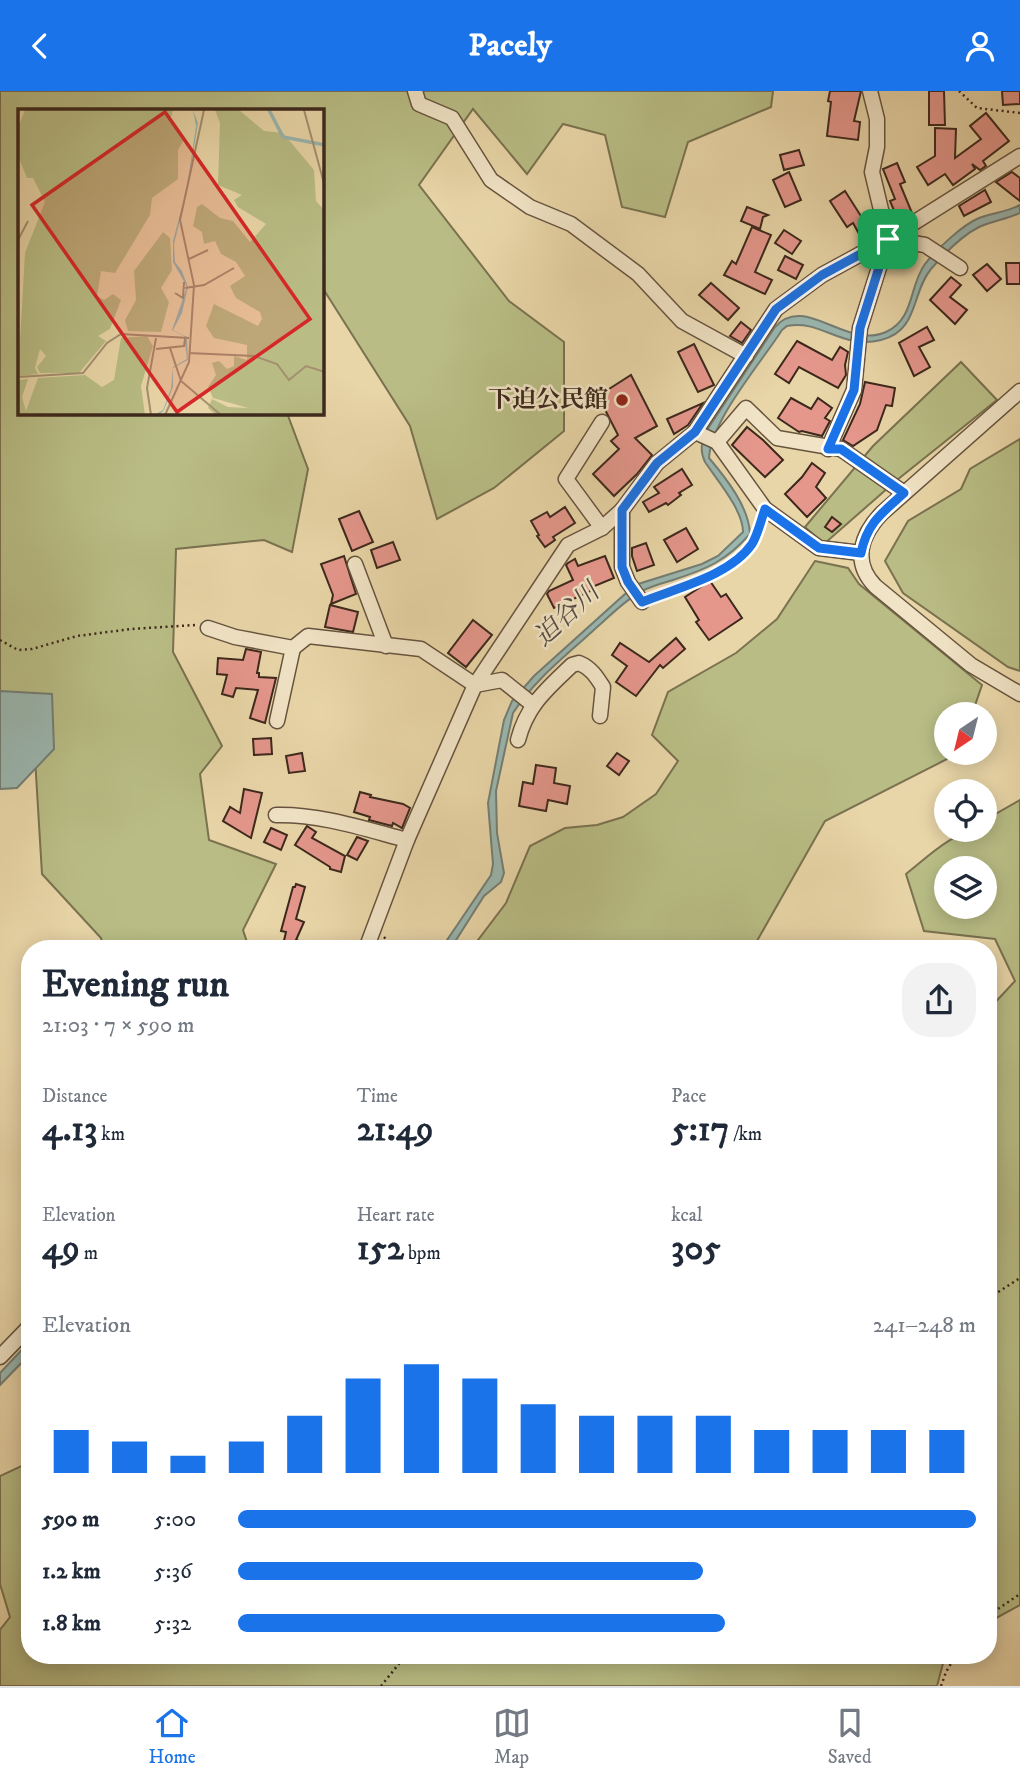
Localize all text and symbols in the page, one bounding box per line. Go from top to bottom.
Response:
text: Pacely [468,26,552,66]
icon: back [21,27,59,65]
icon: person [961,27,999,65]
inset map [18,109,324,415]
pin [858,209,918,269]
icon: arrive [869,220,907,258]
place label: 下迫公民館 [488,385,608,415]
marker: 下迫公民館 [614,392,630,408]
water label: 迫谷川 [527,574,609,654]
north arrow [934,702,998,765]
map controls [934,702,997,919]
button: locate [934,779,997,842]
button: layers [934,856,997,919]
text: Evening run [42,961,229,1009]
button: share [902,963,976,1037]
text: 21:03 · 7 × 590 m [42,1011,195,1040]
text: Distance [42,1085,107,1108]
text: Time [357,1085,398,1108]
text: Pace [671,1085,706,1108]
text: 4.13 [42,1108,97,1152]
text: 21:49 [357,1108,433,1152]
text: 5:17 [671,1108,729,1152]
text: km [97,1123,125,1146]
text: /km [729,1123,762,1146]
text: Elevation [42,1204,116,1227]
text: Heart rate [357,1204,435,1227]
text: kcal [671,1204,703,1227]
text: 49 [42,1227,80,1271]
text: 152 [357,1227,404,1271]
text: 305 [671,1227,721,1271]
text: m [80,1242,98,1265]
text: bpm [404,1242,441,1265]
text: Elevation [42,1311,131,1340]
text: 241–248 m [873,1311,976,1340]
text: 590 m [42,1505,100,1534]
text: 5:00 [154,1505,196,1534]
text: 1.2 km [42,1557,101,1586]
text: 5:36 [154,1557,192,1586]
text: 1.8 km [42,1609,101,1638]
text: 5:32 [154,1609,191,1638]
tab: Home [149,1704,196,1769]
tab: Map [493,1704,531,1769]
tab: Saved [828,1704,871,1769]

